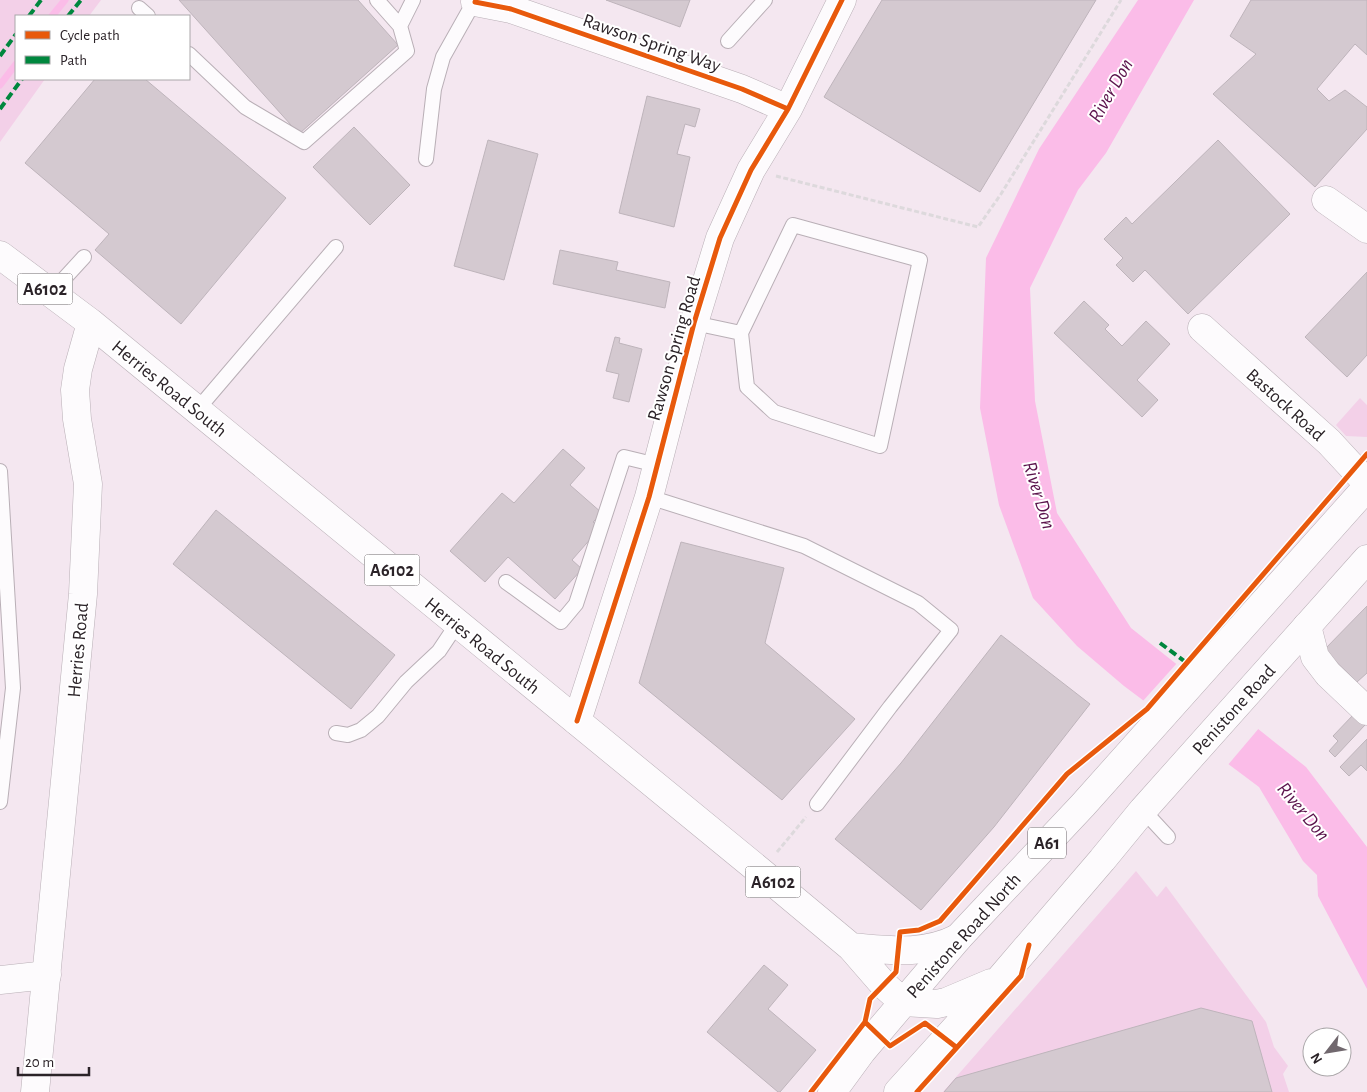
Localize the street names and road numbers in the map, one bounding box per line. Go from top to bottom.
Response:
street label: Rawson Spring Way [580,11,723,76]
road number: A6102 [18,274,72,304]
street label: Rawson Spring Road [645,274,704,423]
street label: Herries Road South [108,337,230,441]
street label: Bastock Road [1242,365,1328,445]
road number: A6102 [364,554,420,586]
street label: Herries Road South [421,594,543,698]
street label: Herries Road [65,602,92,698]
street label: Penistone Road [1189,661,1279,759]
road number: A61 [1028,828,1066,858]
road number: A6102 [746,866,800,898]
street label: Penistone Road North [903,870,1025,1002]

